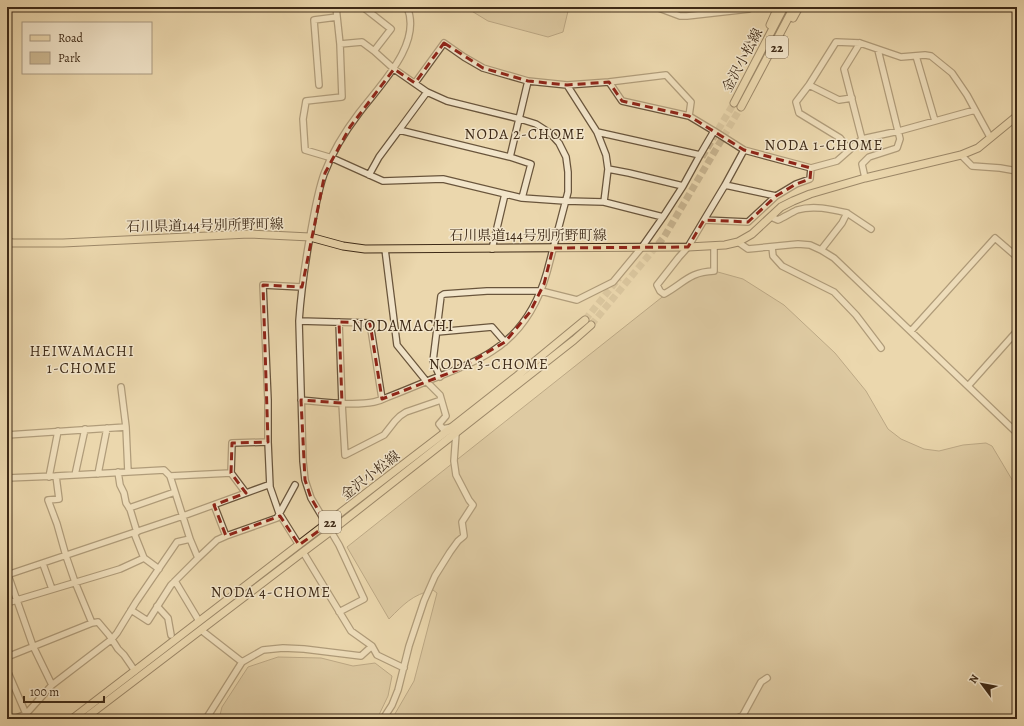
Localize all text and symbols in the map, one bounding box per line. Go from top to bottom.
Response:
legend [22,22,152,74]
street label: 金沢小松線 [718,25,767,96]
text: Road [58,30,84,46]
road number: 22 [766,36,788,58]
text: Park [58,50,81,66]
district label: NODA 2-CHOME [465,124,585,144]
district label: NODA 1-CHOME [765,135,883,155]
street label: 石川県道144号別所野町線 [126,215,284,236]
street label: 石川県道144号別所野町線 [449,226,607,245]
district label: NODAMACHI [352,315,454,337]
district label: HEIWAMACHI 1-CHOME [29,341,135,378]
district label: NODA 3-CHOME [429,354,549,374]
street label: 金沢小松線 [337,446,404,504]
road number: 22 [319,511,341,533]
district label: NODA 4-CHOME [211,582,331,602]
north arrow [962,664,1002,704]
text: N [965,672,982,686]
scale bar [24,678,104,704]
text: 100 m [30,684,59,700]

